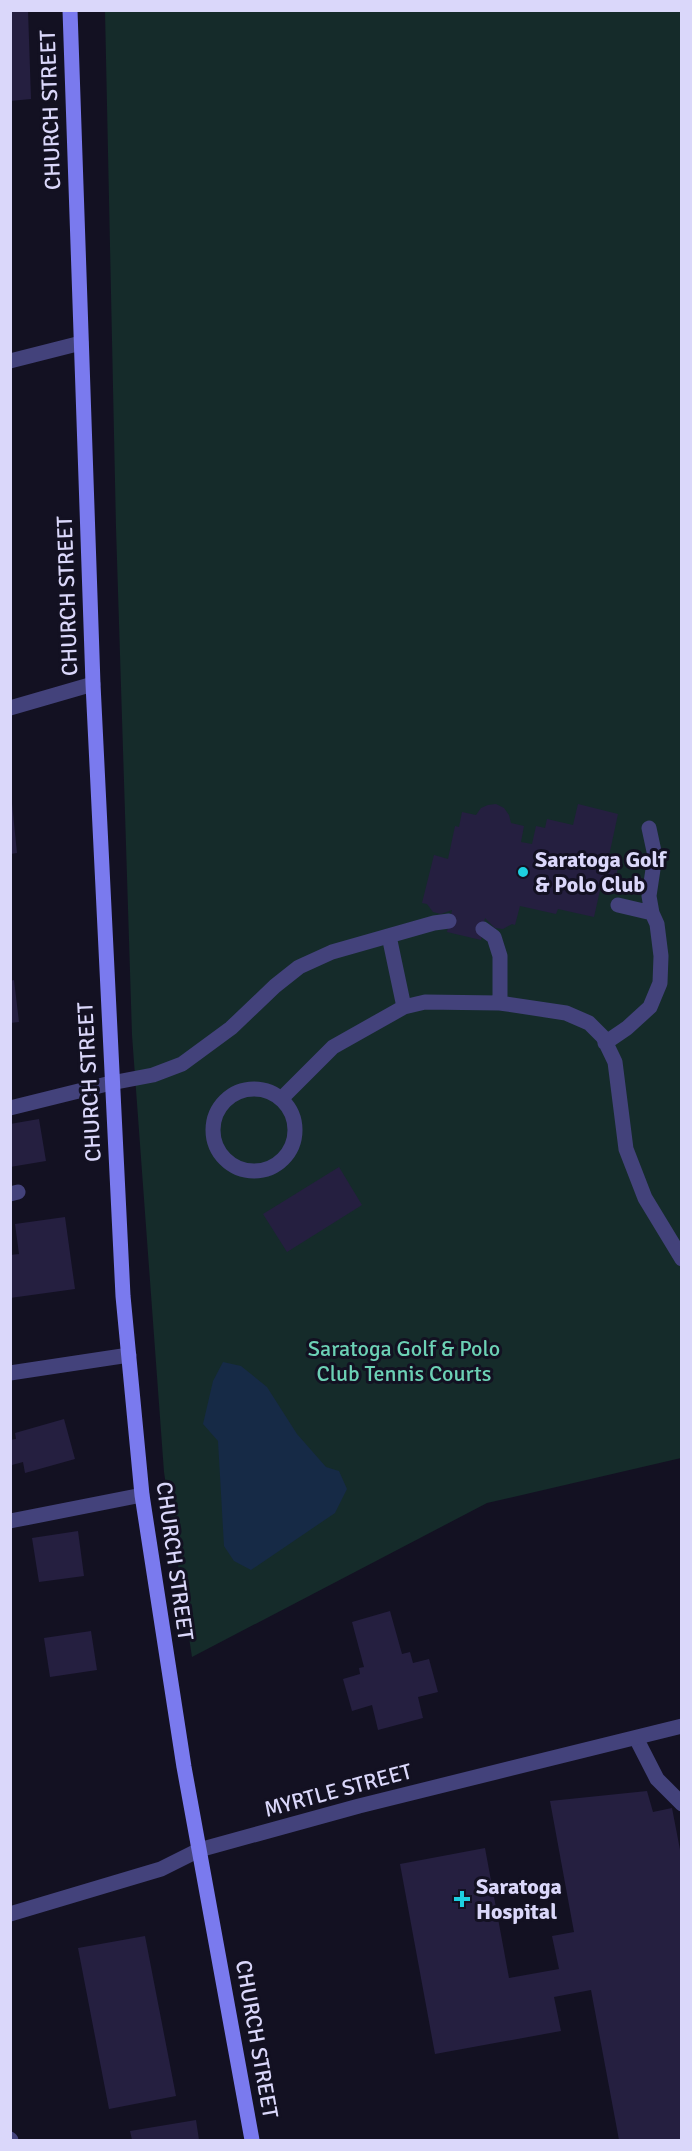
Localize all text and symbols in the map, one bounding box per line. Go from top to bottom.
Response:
street label: CHURCH STREET [34,29,66,190]
street label: CHURCH STREET [51,515,83,676]
place label: Saratoga Golf & Polo Club [535,846,667,898]
marker: Saratoga Golf & Polo Club [516,865,530,879]
street label: CHURCH STREET [71,1001,107,1163]
park label: Saratoga Golf & Polo Club Tennis Courts [308,1335,500,1387]
street label: CHURCH STREET [150,1480,200,1642]
street label: MYRTLE STREET [261,1757,415,1823]
place label: Saratoga Hospital [476,1873,562,1925]
marker: Saratoga Hospital [453,1890,471,1908]
street label: CHURCH STREET [230,1958,284,2120]

